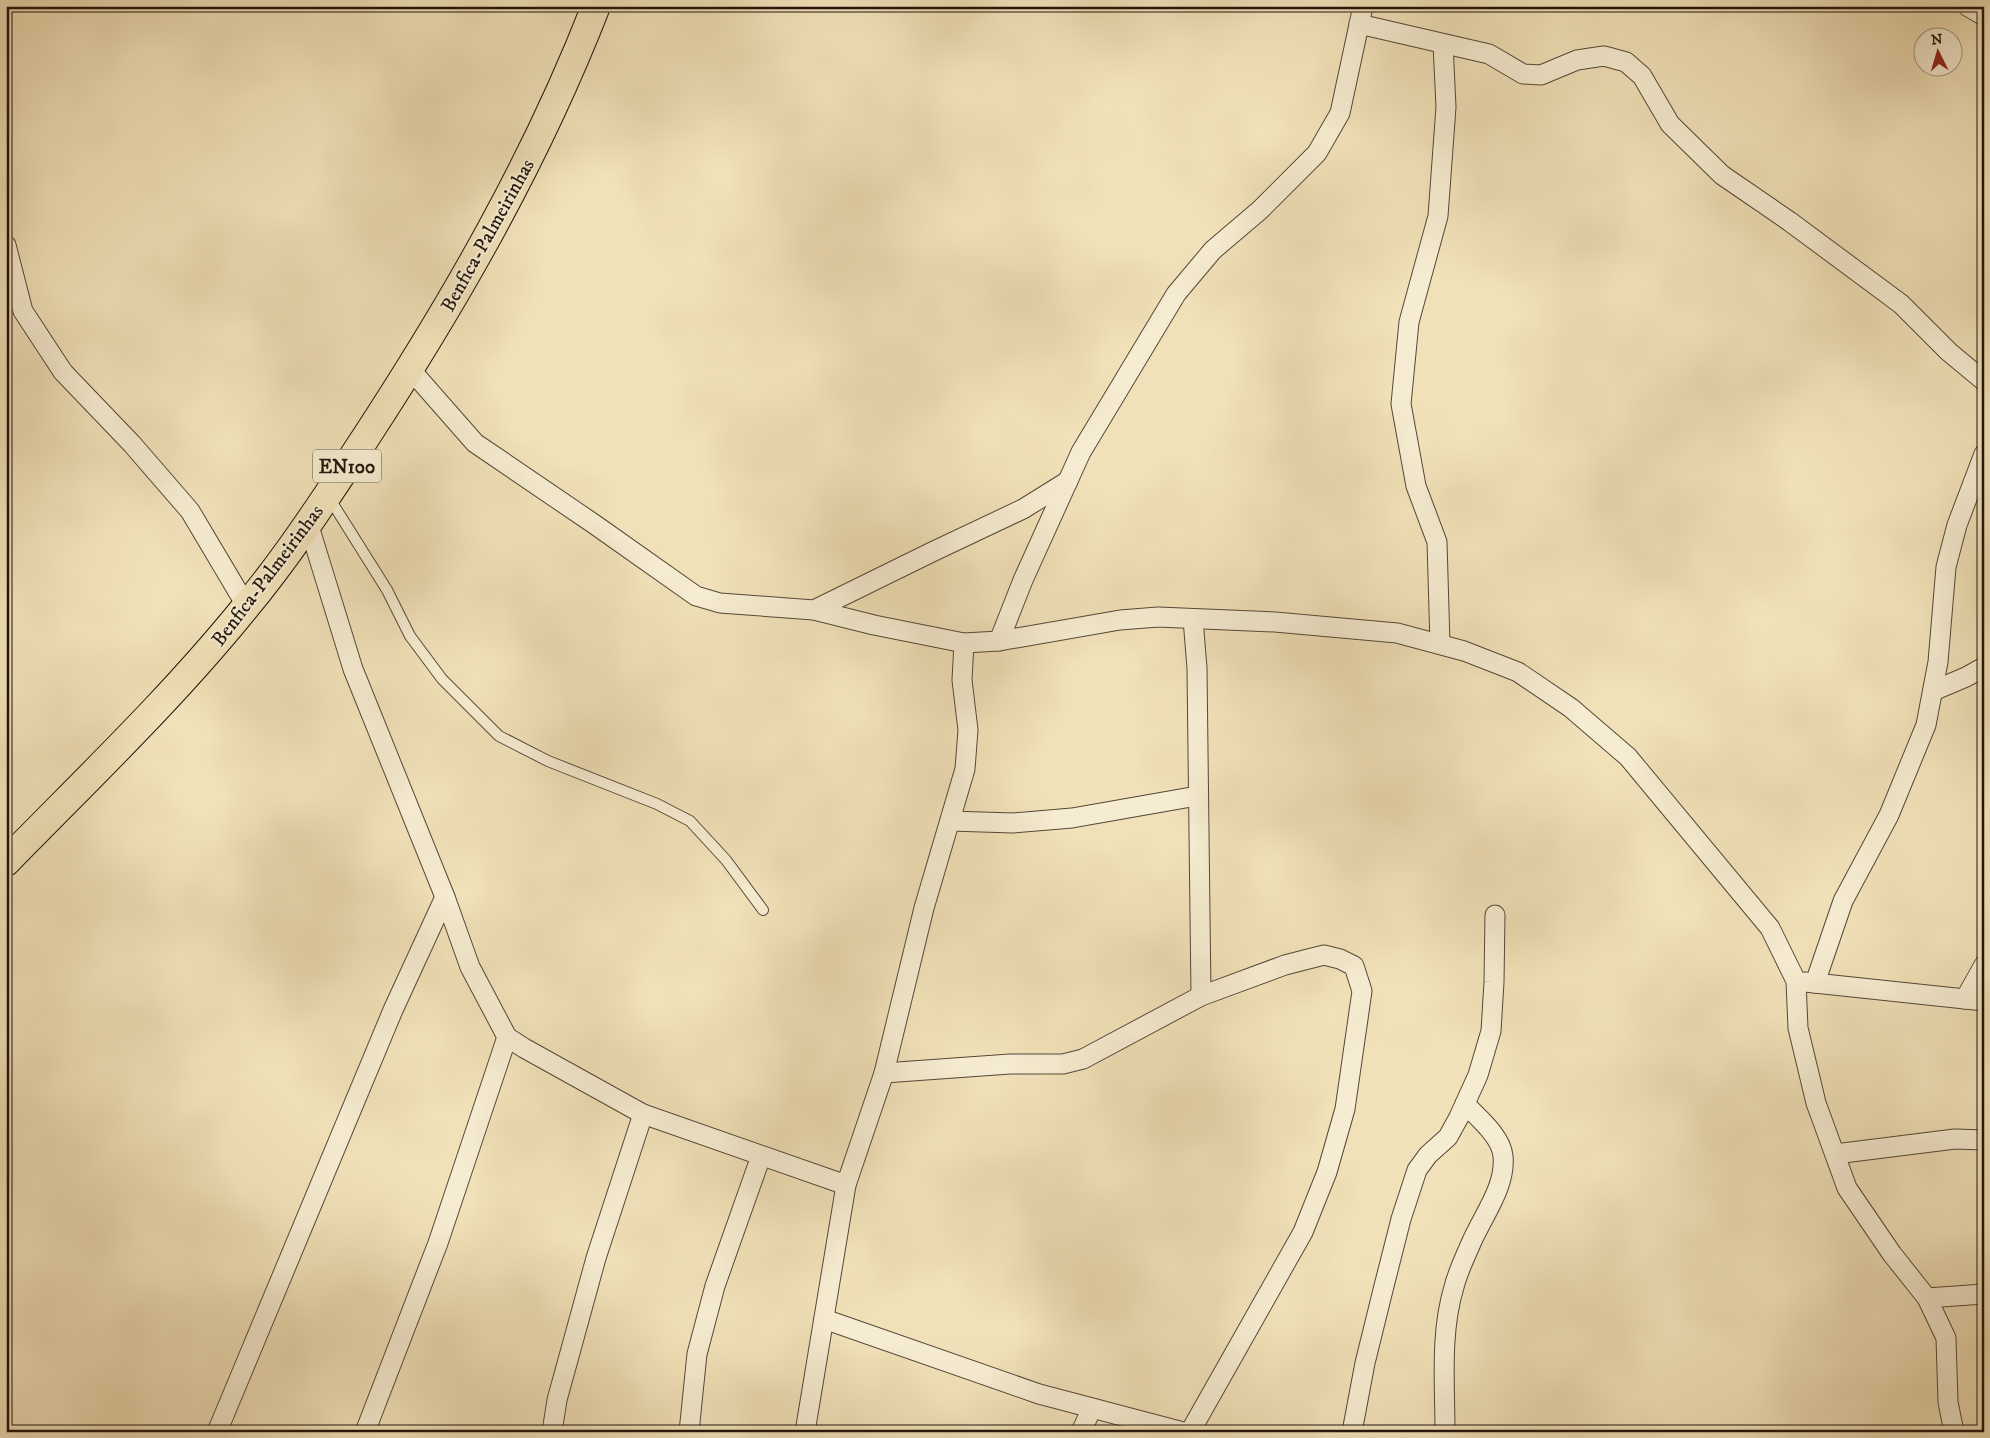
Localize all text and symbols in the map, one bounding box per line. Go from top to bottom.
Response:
north arrow [1912,28,1962,78]
text: N [1930,31,1944,50]
street label: Benfica-Palmeirinhas [436,155,541,317]
road number: EN100 [313,450,381,482]
street label: Benfica-Palmeirinhas [207,500,330,652]

